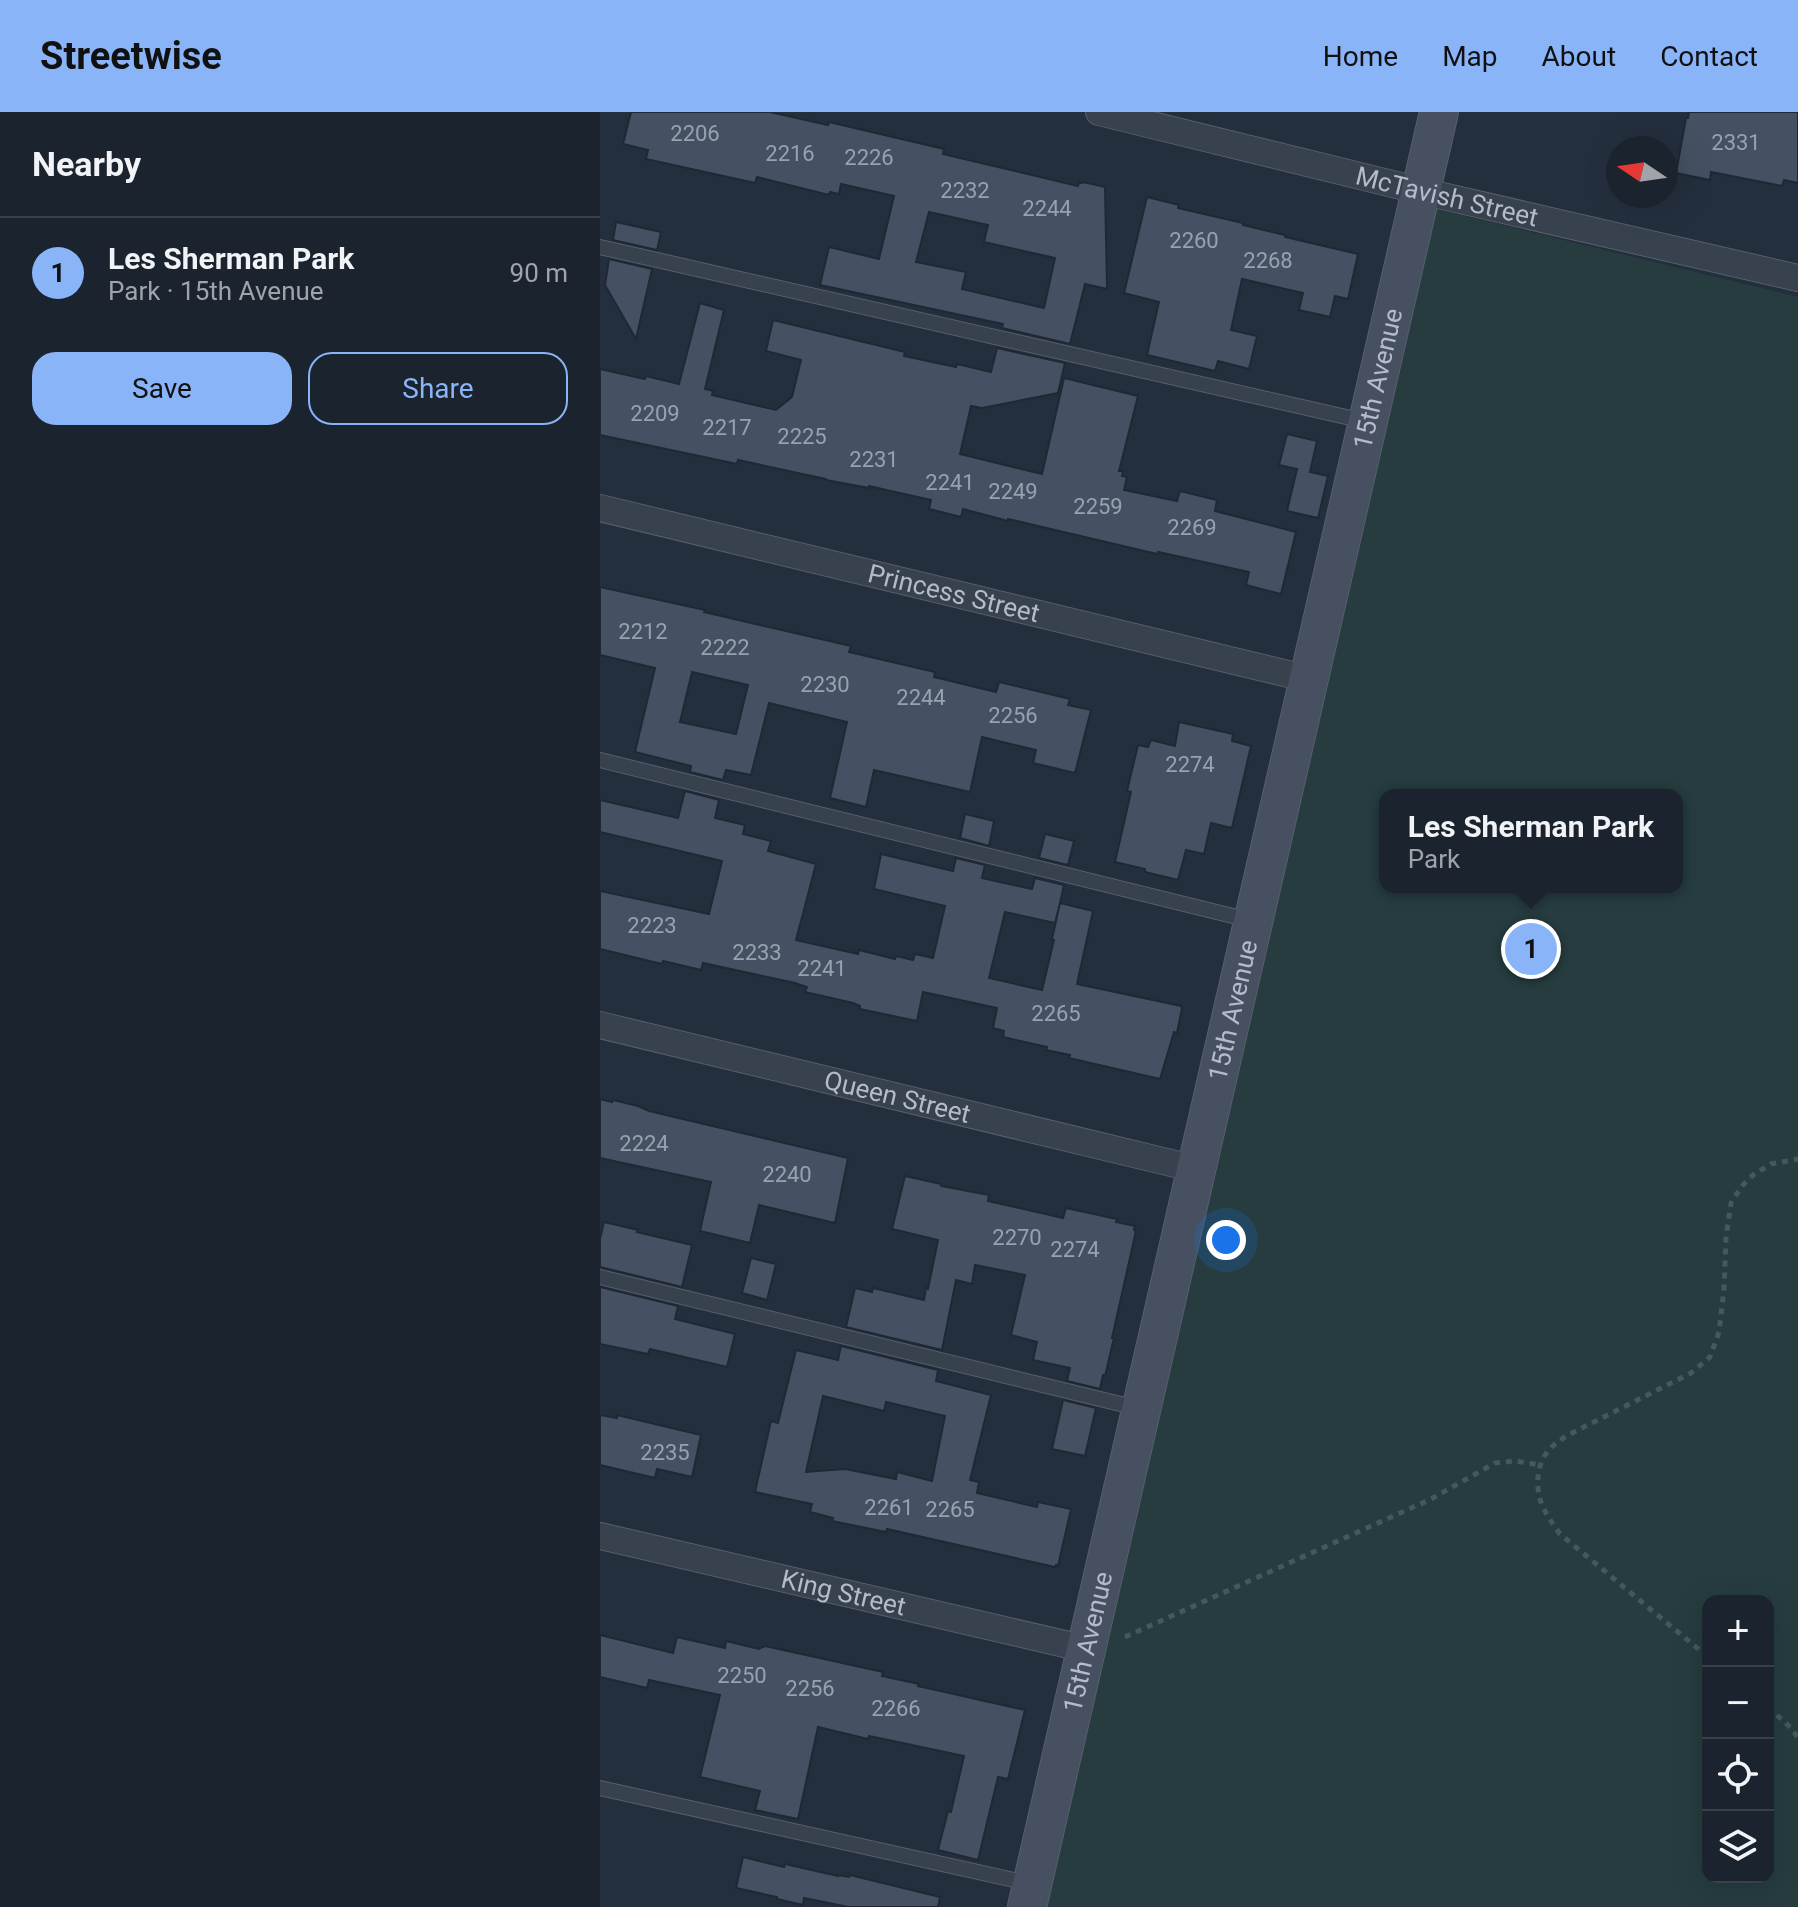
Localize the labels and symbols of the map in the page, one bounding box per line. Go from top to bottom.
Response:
house number: 2206 [670,121,720,146]
house number: 2331 [1711,130,1761,155]
north arrow [1606,136,1678,208]
house number: 2216 [765,141,815,166]
house number: 2226 [844,145,894,170]
street label: McTavish Street [1353,161,1541,232]
house number: 2232 [940,178,990,203]
house number: 2244 [1022,196,1072,221]
house number: 2260 [1169,228,1219,253]
house number: 2268 [1243,248,1293,273]
street label: 15th Avenue [1347,305,1408,452]
house number: 2209 [630,401,680,426]
house number: 2217 [702,415,752,440]
house number: 2225 [777,424,827,449]
house number: 2231 [849,447,899,472]
house number: 2241 [925,470,975,495]
house number: 2249 [988,479,1038,504]
house number: 2259 [1073,494,1123,519]
house number: 2269 [1167,515,1217,540]
street label: Princess Street [865,558,1043,628]
house number: 2212 [618,619,668,644]
house number: 2222 [700,635,750,660]
house number: 2230 [800,672,850,697]
house number: 2244 [896,685,946,710]
house number: 2256 [988,703,1038,728]
house number: 2274 [1165,752,1215,777]
house number: 2223 [627,913,677,938]
pin: 1 [1505,919,1557,979]
street label: 15th Avenue [1202,937,1263,1084]
house number: 2233 [732,940,782,965]
house number: 2241 [797,956,847,981]
house number: 2265 [1031,1001,1081,1026]
street label: Queen Street [821,1065,974,1129]
house number: 2224 [619,1131,669,1156]
house number: 2240 [762,1162,812,1187]
your location [1206,1220,1246,1260]
house number: 2270 [992,1225,1042,1250]
house number: 2274 [1050,1237,1100,1262]
house number: 2235 [640,1440,690,1465]
house number: 2261 [864,1495,914,1520]
house number: 2265 [925,1497,975,1522]
street label: King Street [778,1564,909,1622]
street label: 15th Avenue [1057,1569,1119,1715]
house number: 2250 [717,1663,767,1688]
house number: 2256 [785,1676,835,1701]
house number: 2266 [871,1696,921,1721]

